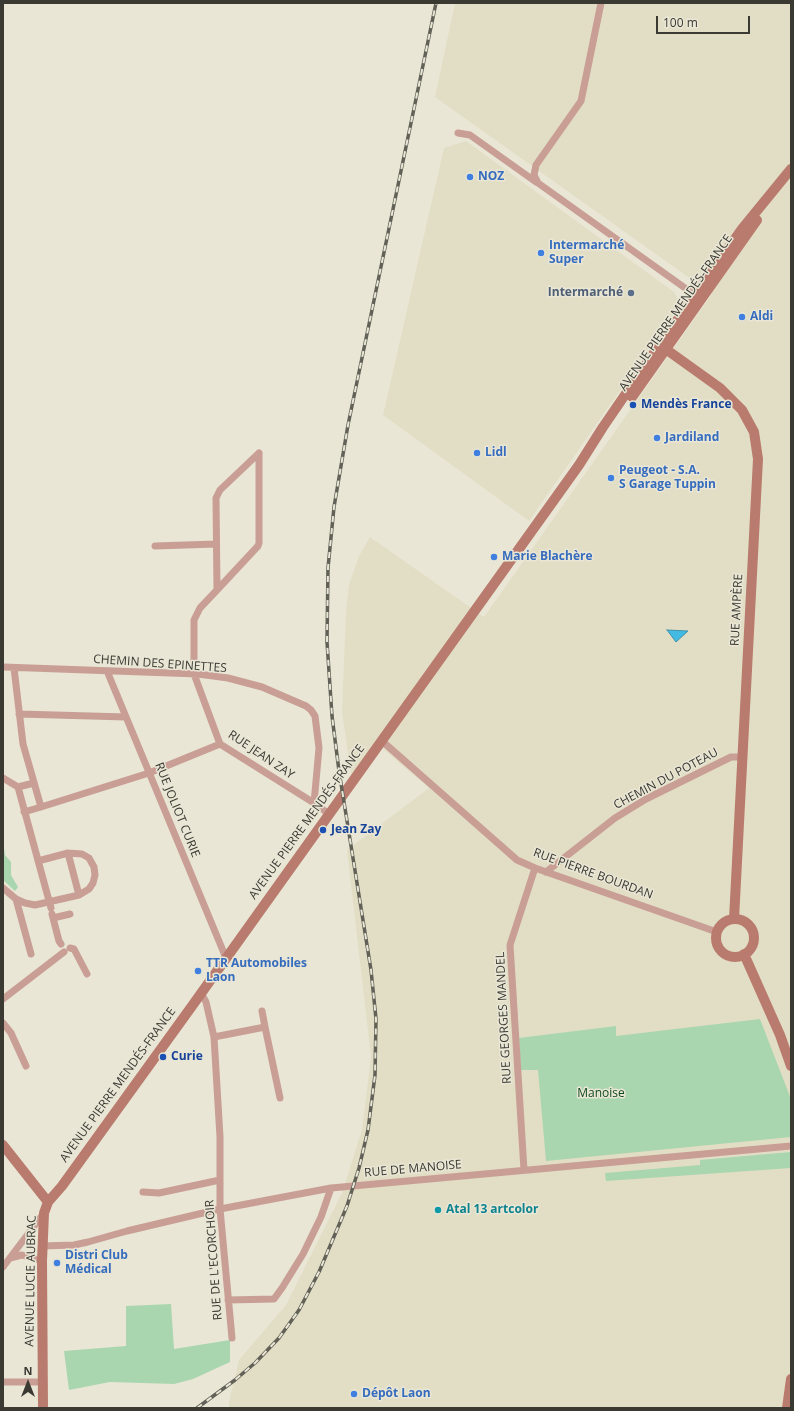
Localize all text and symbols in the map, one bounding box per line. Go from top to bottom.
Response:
scale bar [658,8,752,34]
text: 100 m [663,14,698,31]
place label: NOZ [478,170,504,184]
marker: NOZ [465,172,475,182]
street label: AVENUE PIERRE MENDÉS-FRANCE [616,232,736,394]
place label: Intermarché Super [549,239,624,267]
marker: Intermarché Super [536,248,546,258]
place label: Intermarché [548,286,623,300]
marker: Intermarché [626,288,636,298]
place label: Aldi [750,310,773,324]
marker: Aldi [737,312,747,322]
place label: Mendès France [641,398,731,412]
marker: Mendès France [628,400,638,410]
place label: Jardiland [665,431,719,445]
marker: Jardiland [652,433,662,443]
place label: Lidl [485,446,507,460]
marker: Lidl [472,448,482,458]
place label: Peugeot - S.A. S Garage Tuppin [619,464,716,492]
marker: Peugeot - S.A. S Garage Tuppin [606,473,616,483]
place label: Marie Blachère [502,550,593,564]
marker: Marie Blachère [489,552,499,562]
street label: RUE AMPÈRE [728,574,746,646]
street label: CHEMIN DES EPINETTES [93,652,227,676]
street label: RUE JEAN ZAY [225,728,297,782]
street label: AVENUE PIERRE MENDÉS-FRANCE [246,742,368,902]
street label: CHEMIN DU POTEAU [611,745,721,813]
street label: RUE JOLIOT CURIE [151,761,203,859]
place label: Jean Zay [331,823,381,837]
marker: Jean Zay [318,825,328,835]
street label: RUE PIERRE BOURDAN [531,846,655,902]
street label: RUE GEORGES MANDEL [493,952,515,1084]
place label: TTR Automobiles Laon [206,957,307,985]
marker: TTR Automobiles Laon [193,966,203,976]
street label: AVENUE PIERRE MENDÉS-FRANCE [57,1005,179,1165]
place label: Curie [171,1050,203,1064]
marker: Curie [158,1052,168,1062]
park label: Manoise [577,1087,625,1101]
street label: RUE DE MANOISE [364,1158,462,1180]
street label: RUE DE L'ECORCHOIR [203,1199,225,1321]
place label: Atal 13 artcolor [446,1203,538,1217]
marker: Atal 13 artcolor [433,1205,443,1215]
street label: AVENUE LUCIE AUBRAC [23,1215,39,1347]
place label: Distri Club Médical [65,1249,128,1277]
marker: Distri Club Médical [52,1258,62,1268]
north arrow [8,1363,48,1403]
text: N [24,1363,32,1378]
place label: Dépôt Laon [362,1387,431,1401]
marker: Dépôt Laon [349,1389,359,1399]

